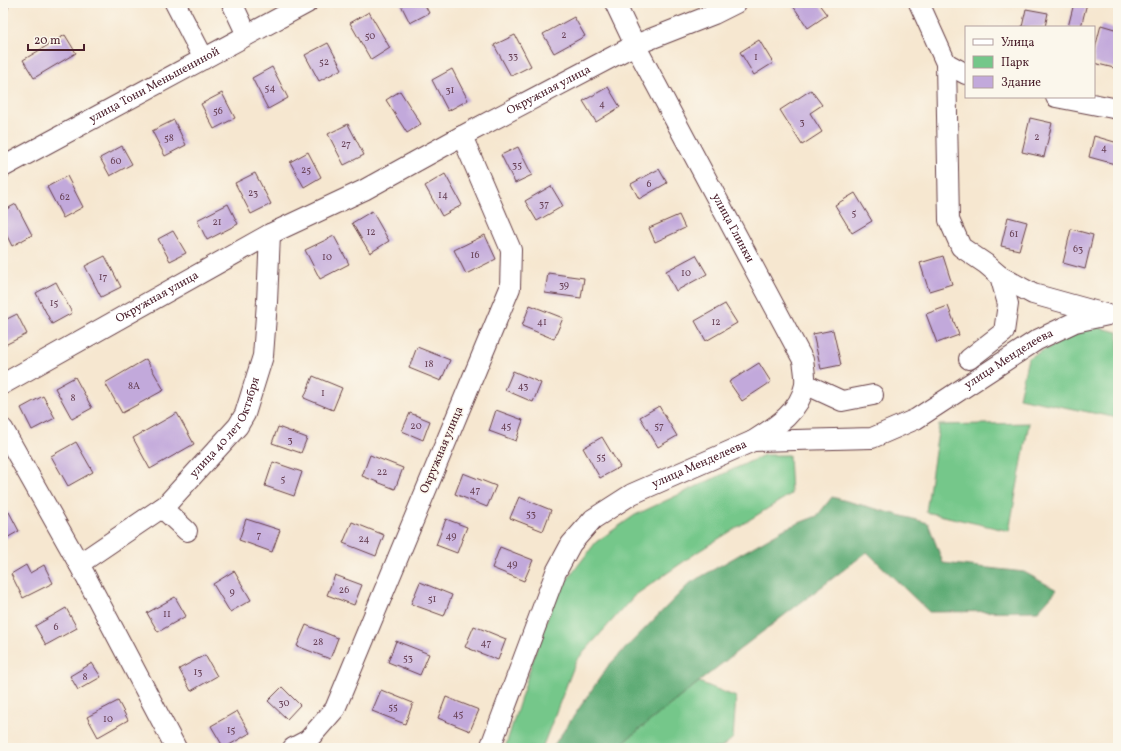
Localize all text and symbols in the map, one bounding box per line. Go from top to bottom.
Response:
scale bar [28,26,84,52]
legend [965,26,1095,98]
house number: 2 [561,28,567,42]
house number: 50 [365,29,375,43]
text: 20 m [34,33,61,49]
text: Улица [1001,35,1034,51]
street label: улица Тони Меньшениной [86,44,223,127]
house number: 33 [508,49,518,63]
house number: 1 [754,50,758,64]
house number: 52 [319,55,329,69]
text: Парк [1001,55,1029,71]
street label: Окружная улица [504,62,594,119]
text: Здание [1001,75,1041,91]
house number: 54 [265,81,275,95]
house number: 31 [445,83,455,97]
house number: 4 [599,97,605,111]
house number: 56 [213,104,223,118]
house number: 3 [799,115,805,129]
house number: 2 [1034,130,1040,144]
house number: 58 [164,131,174,145]
house number: 27 [341,137,351,151]
house number: 4 [1101,141,1107,155]
house number: 60 [110,154,122,168]
house number: 35 [512,158,522,172]
house number: 25 [301,163,311,177]
house number: 6 [646,177,652,191]
house number: 23 [248,186,258,200]
house number: 14 [438,188,448,202]
house number: 62 [60,190,70,204]
street label: улица Глинки [708,191,758,266]
house number: 37 [539,197,549,211]
house number: 5 [852,206,857,220]
house number: 21 [212,215,222,229]
house number: 12 [366,225,376,239]
house number: 61 [1010,227,1019,241]
house number: 63 [1073,242,1083,256]
house number: 16 [471,248,479,262]
house number: 10 [322,250,332,264]
house number: 10 [681,266,691,280]
street label: Окружная улица [113,268,202,327]
house number: 17 [99,270,108,284]
house number: 39 [559,278,569,292]
house number: 15 [50,296,59,310]
house number: 41 [537,315,547,329]
house number: 12 [711,315,721,329]
street label: улица Менделеева [961,325,1056,393]
house number: 18 [425,357,433,371]
street label: улица 40 лет Октября [186,375,264,482]
house number: 8А [128,379,140,393]
house number: 43 [518,379,528,393]
house number: 1 [321,386,325,400]
house number: 8 [70,391,76,405]
street label: Окружная улица [416,404,468,496]
house number: 20 [410,419,422,433]
house number: 45 [501,419,511,433]
house number: 57 [654,419,664,433]
house number: 3 [287,433,293,447]
street label: улица Менделеева [649,437,750,492]
house number: 55 [596,450,606,464]
house number: 22 [377,465,387,479]
house number: 5 [281,472,286,486]
house number: 47 [470,483,481,497]
house number: 53 [526,507,536,521]
house number: 7 [257,528,262,542]
house number: 49 [446,529,456,543]
house number: 24 [358,532,370,546]
house number: 49 [507,557,517,571]
house number: 26 [339,583,349,597]
house number: 9 [229,585,235,599]
house number: 51 [428,592,436,606]
house number: 11 [163,607,171,621]
house number: 6 [53,620,59,634]
house number: 28 [313,635,323,649]
house number: 47 [481,636,492,650]
house number: 53 [403,651,413,665]
house number: 13 [193,665,203,679]
house number: 8 [82,670,88,684]
house number: 30 [279,696,289,710]
house number: 55 [388,700,398,714]
house number: 45 [453,707,463,721]
house number: 10 [103,712,113,726]
house number: 15 [227,723,236,737]

